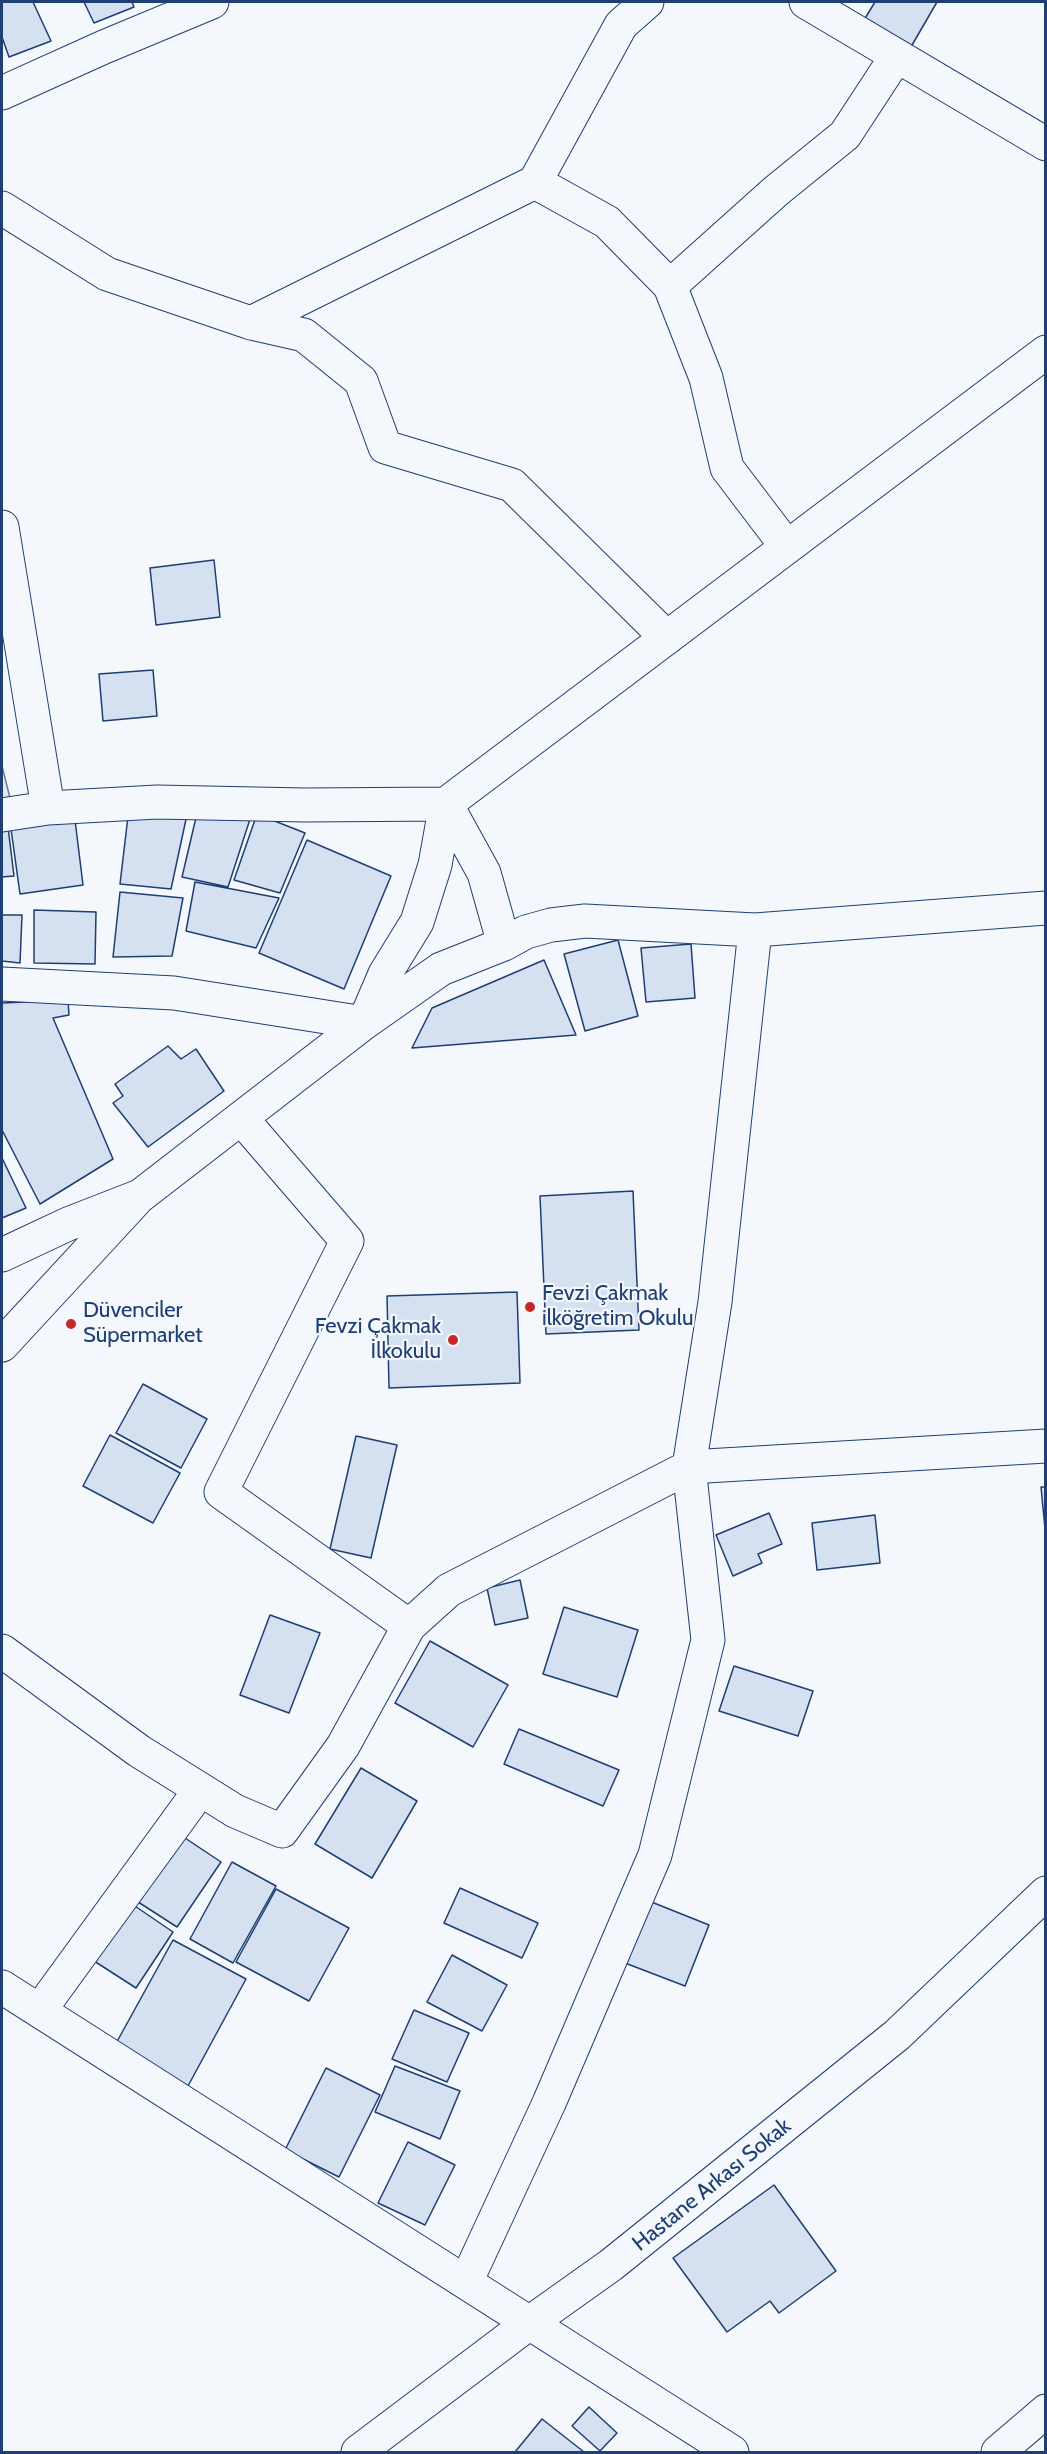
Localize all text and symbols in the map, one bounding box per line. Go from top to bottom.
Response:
place label: Fevzi Çakmak ilköğretim Okulu [542,1281,693,1332]
place label: Düvenciler Süpermarket [83,1298,203,1350]
marker: Fevzi Çakmak ilköğretim Okulu [523,1300,537,1314]
place label: Fevzi Çakmak İlkokulu [315,1314,441,1366]
marker: Düvenciler Süpermarket [64,1317,78,1331]
marker: Fevzi Çakmak İlkokulu [446,1333,460,1347]
street label: Hastane Arkası Sokak [627,2113,797,2257]

